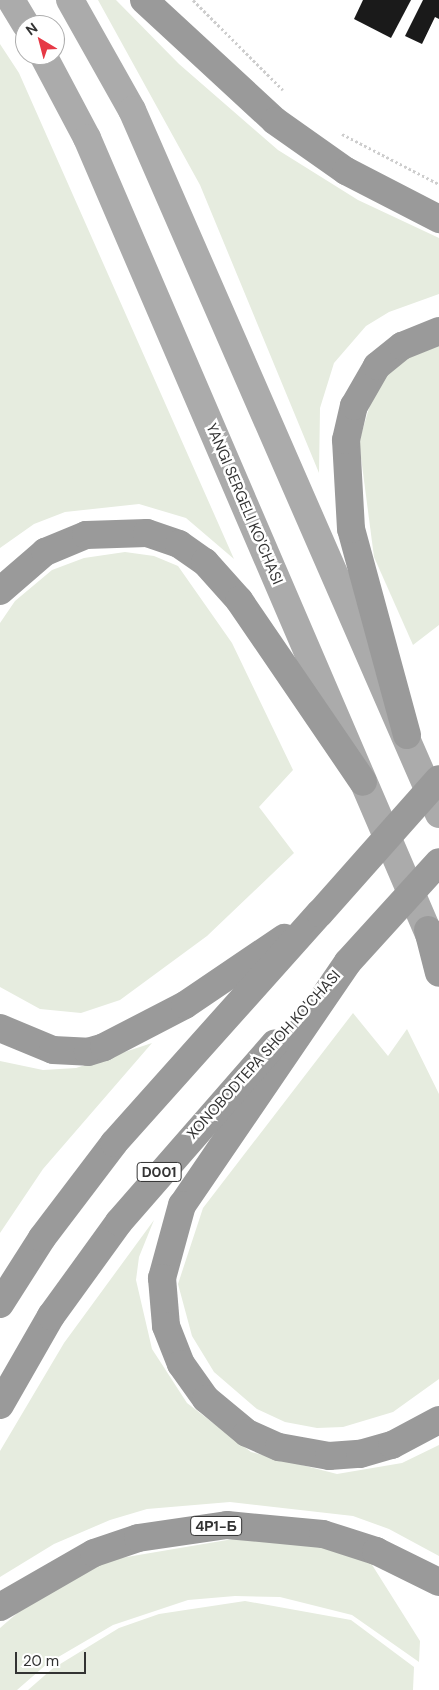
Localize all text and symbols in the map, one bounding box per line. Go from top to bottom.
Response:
north arrow [15,15,65,65]
text: N [22,19,41,39]
street label: YANGI SERGELI KO'CHASI [202,421,286,587]
street label: XONOBODTEPA SHOH KO'CHASI [184,967,344,1143]
road number: D001 [136,1160,182,1184]
road number: 4Р1-Б [190,1514,242,1538]
scale bar [18,1642,89,1674]
text: 20 m [23,1651,59,1671]

